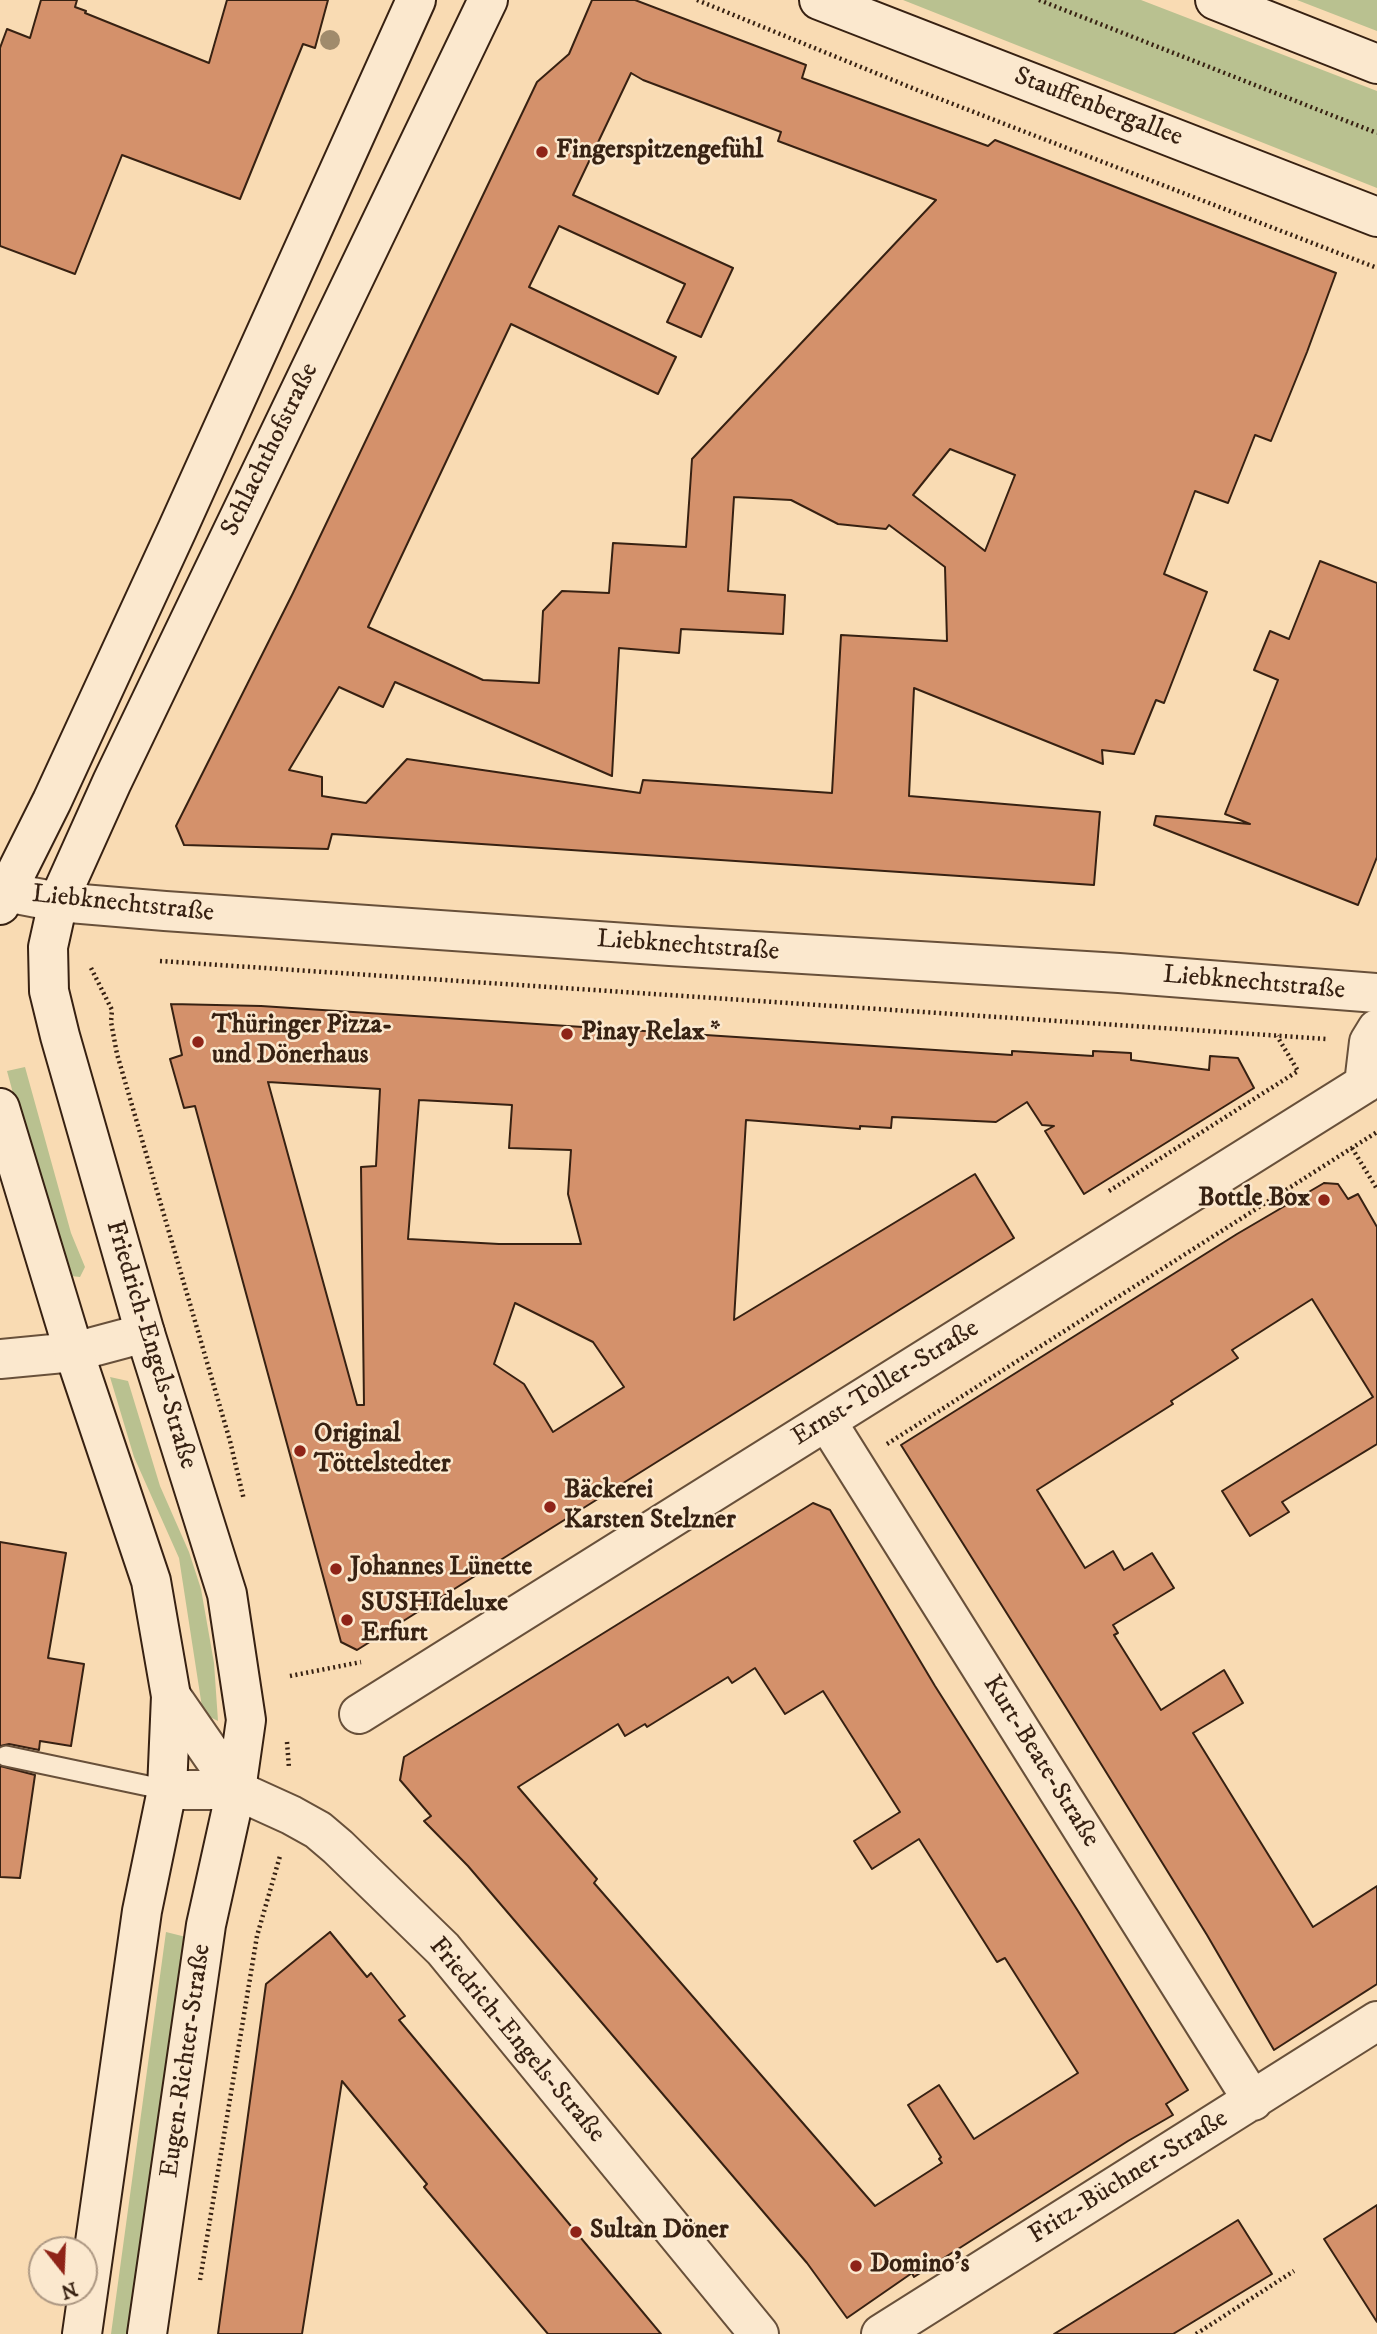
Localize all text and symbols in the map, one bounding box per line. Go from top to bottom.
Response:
street label: Stauffenbergallee [1009,62,1187,154]
place label: Fingerspitzengefühl [556,136,763,168]
marker: Fingerspitzengefühl [534,144,550,160]
street label: Schlachthofstraße [216,358,326,542]
street label: Liebknechtstraße [31,880,215,930]
street label: Liebknechtstraße [596,925,780,969]
street label: Liebknechtstraße [1162,960,1346,1008]
place label: Thüringer Pizza- und Dönerhaus [212,1011,392,1072]
place label: Pinay Relax * [581,1018,720,1050]
marker: Pinay Relax * [559,1026,575,1042]
marker: Thüringer Pizza- und Dönerhaus [190,1034,206,1050]
place label: Bottle Box [1198,1184,1310,1216]
marker: Bottle Box [1316,1192,1332,1208]
street label: Friedrich-Engels-Straße [97,1217,203,1473]
street label: Ernst-Toller-Straße [787,1314,985,1454]
place label: Original Töttelstedter [314,1420,451,1482]
marker: Original Töttelstedter [292,1443,308,1459]
place label: Bäckerei Karsten Stelzner [564,1476,736,1538]
marker: Bäckerei Karsten Stelzner [542,1499,558,1515]
place label: Johannes Lünette [350,1553,532,1585]
marker: Johannes Lünette [328,1561,344,1577]
place label: SUSHIdeluxe Erfurt [361,1589,508,1650]
marker: SUSHIdeluxe Erfurt [339,1612,355,1628]
street label: Kurt-Beate-Straße [975,1671,1105,1853]
street label: Friedrich-Engels-Straße [421,1932,611,2150]
street label: Eugen-Richter-Straße [155,1942,219,2180]
street label: Fritz-Büchner-Straße [1024,2104,1234,2252]
place label: Sultan Döner [590,2216,728,2248]
marker: Sultan Döner [568,2224,584,2240]
north arrow [28,2236,98,2306]
place label: Domino's [870,2250,969,2282]
marker: Domino's [848,2258,864,2274]
text: N [58,2276,80,2303]

